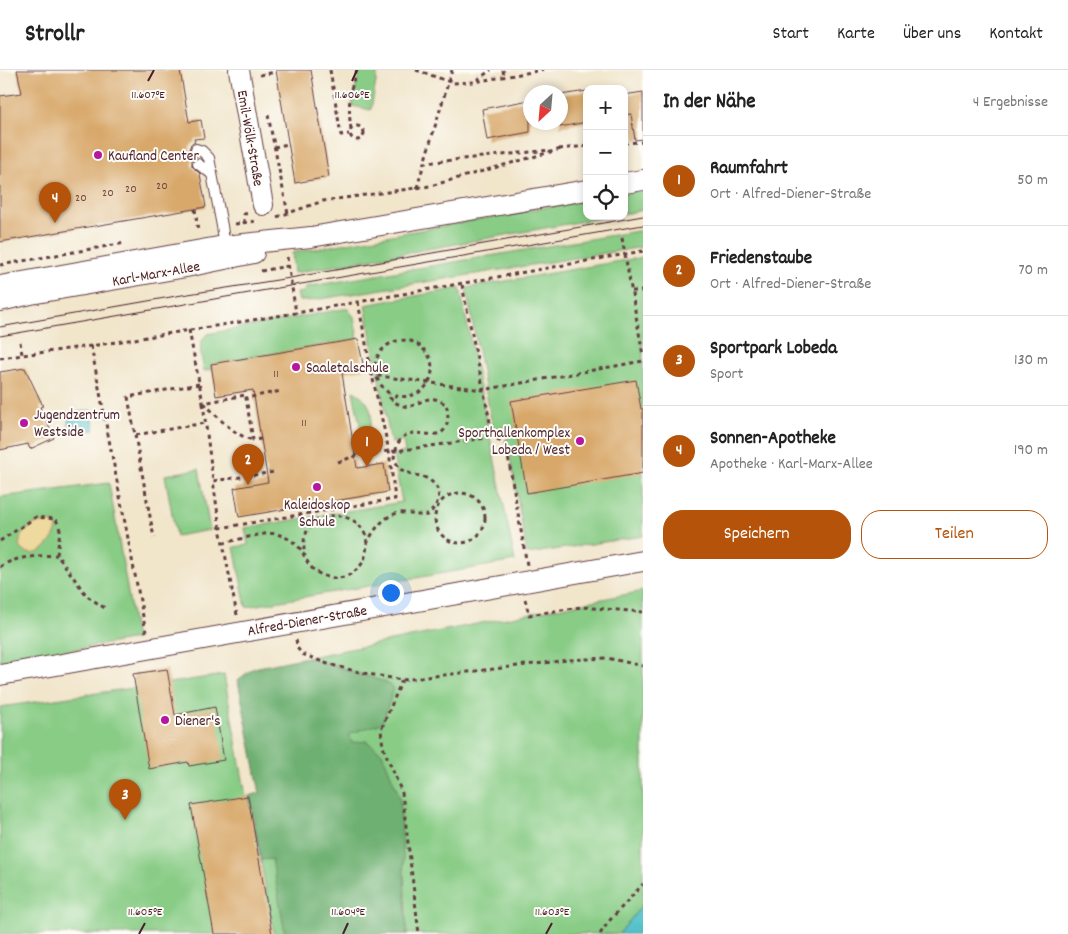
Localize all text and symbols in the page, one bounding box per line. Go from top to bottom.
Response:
text: Strollr [25,18,84,52]
text: Start [773,22,809,47]
text: Karte [837,22,875,47]
text: Über uns [903,22,961,47]
text: Kontakt [989,22,1043,47]
north arrow [523,85,568,130]
map controls [583,85,628,220]
button: + [583,85,628,130]
text: 11.607°E [131,87,165,104]
text: 11.606°E [335,87,370,104]
text: In der Nähe [663,88,755,118]
street label: Emil-Wölk-Straße [230,89,268,188]
text: 4 Ergebnisse [973,91,1048,114]
button: − [583,130,628,175]
place label: Kaufland Center [108,146,199,168]
marker: Kaufland Center [92,149,104,161]
text: Raumfahrt [710,156,788,183]
text: 1 [677,169,681,192]
text: 50 m [1017,169,1048,192]
button: locate [583,175,628,220]
house number: 20 [156,178,168,195]
house number: 20 [125,181,137,198]
pin: 4 [39,182,71,223]
text: Ort · Alfred-Diener-Straße [710,183,871,206]
house number: 20 [102,185,114,202]
house number: 20 [75,190,87,207]
text: Friedenstaube [710,246,812,273]
street label: Karl-Marx-Allee [111,256,202,294]
text: 2 [676,259,683,282]
text: 70 m [1018,259,1048,282]
text: Ort · Alfred-Diener-Straße [710,273,871,296]
text: Sportpark Lobeda [710,336,837,363]
text: 3 [675,349,683,372]
text: 130 m [1014,349,1048,372]
place label: Saaletalschule [306,358,389,380]
marker: Saaletalschule [290,361,302,373]
text: Sport [710,363,743,386]
house number: 11 [273,366,279,383]
place label: Jugendzentrum Westside [34,405,120,444]
house number: 11 [301,415,307,432]
marker: Jugendzentrum Westside [18,417,30,429]
place label: Sporthallenkomplex Lobeda / West [458,423,570,462]
pin: 1 [351,426,383,467]
text: Sonnen-Apotheke [710,426,836,453]
marker: Sporthallenkomplex Lobeda / West [574,435,586,447]
text: 4 [676,439,682,462]
text: 190 m [1014,439,1048,462]
pin: 2 [232,444,264,485]
text: Apotheke · Karl-Marx-Allee [710,453,873,476]
marker: Kaleidoskop Schule [311,481,323,493]
place label: Kaleidoskop Schule [284,495,350,534]
button: Speichern [663,510,851,559]
button: Teilen [861,510,1048,559]
your location [378,580,404,606]
street label: Alfred-Diener-Straße [246,601,369,643]
place label: Diener's [175,711,220,733]
marker: Diener's [159,714,171,726]
pin: 3 [109,779,141,820]
text: 11.605°E [128,904,163,921]
text: 11.604°E [331,904,366,921]
text: 11.603°E [535,904,570,921]

